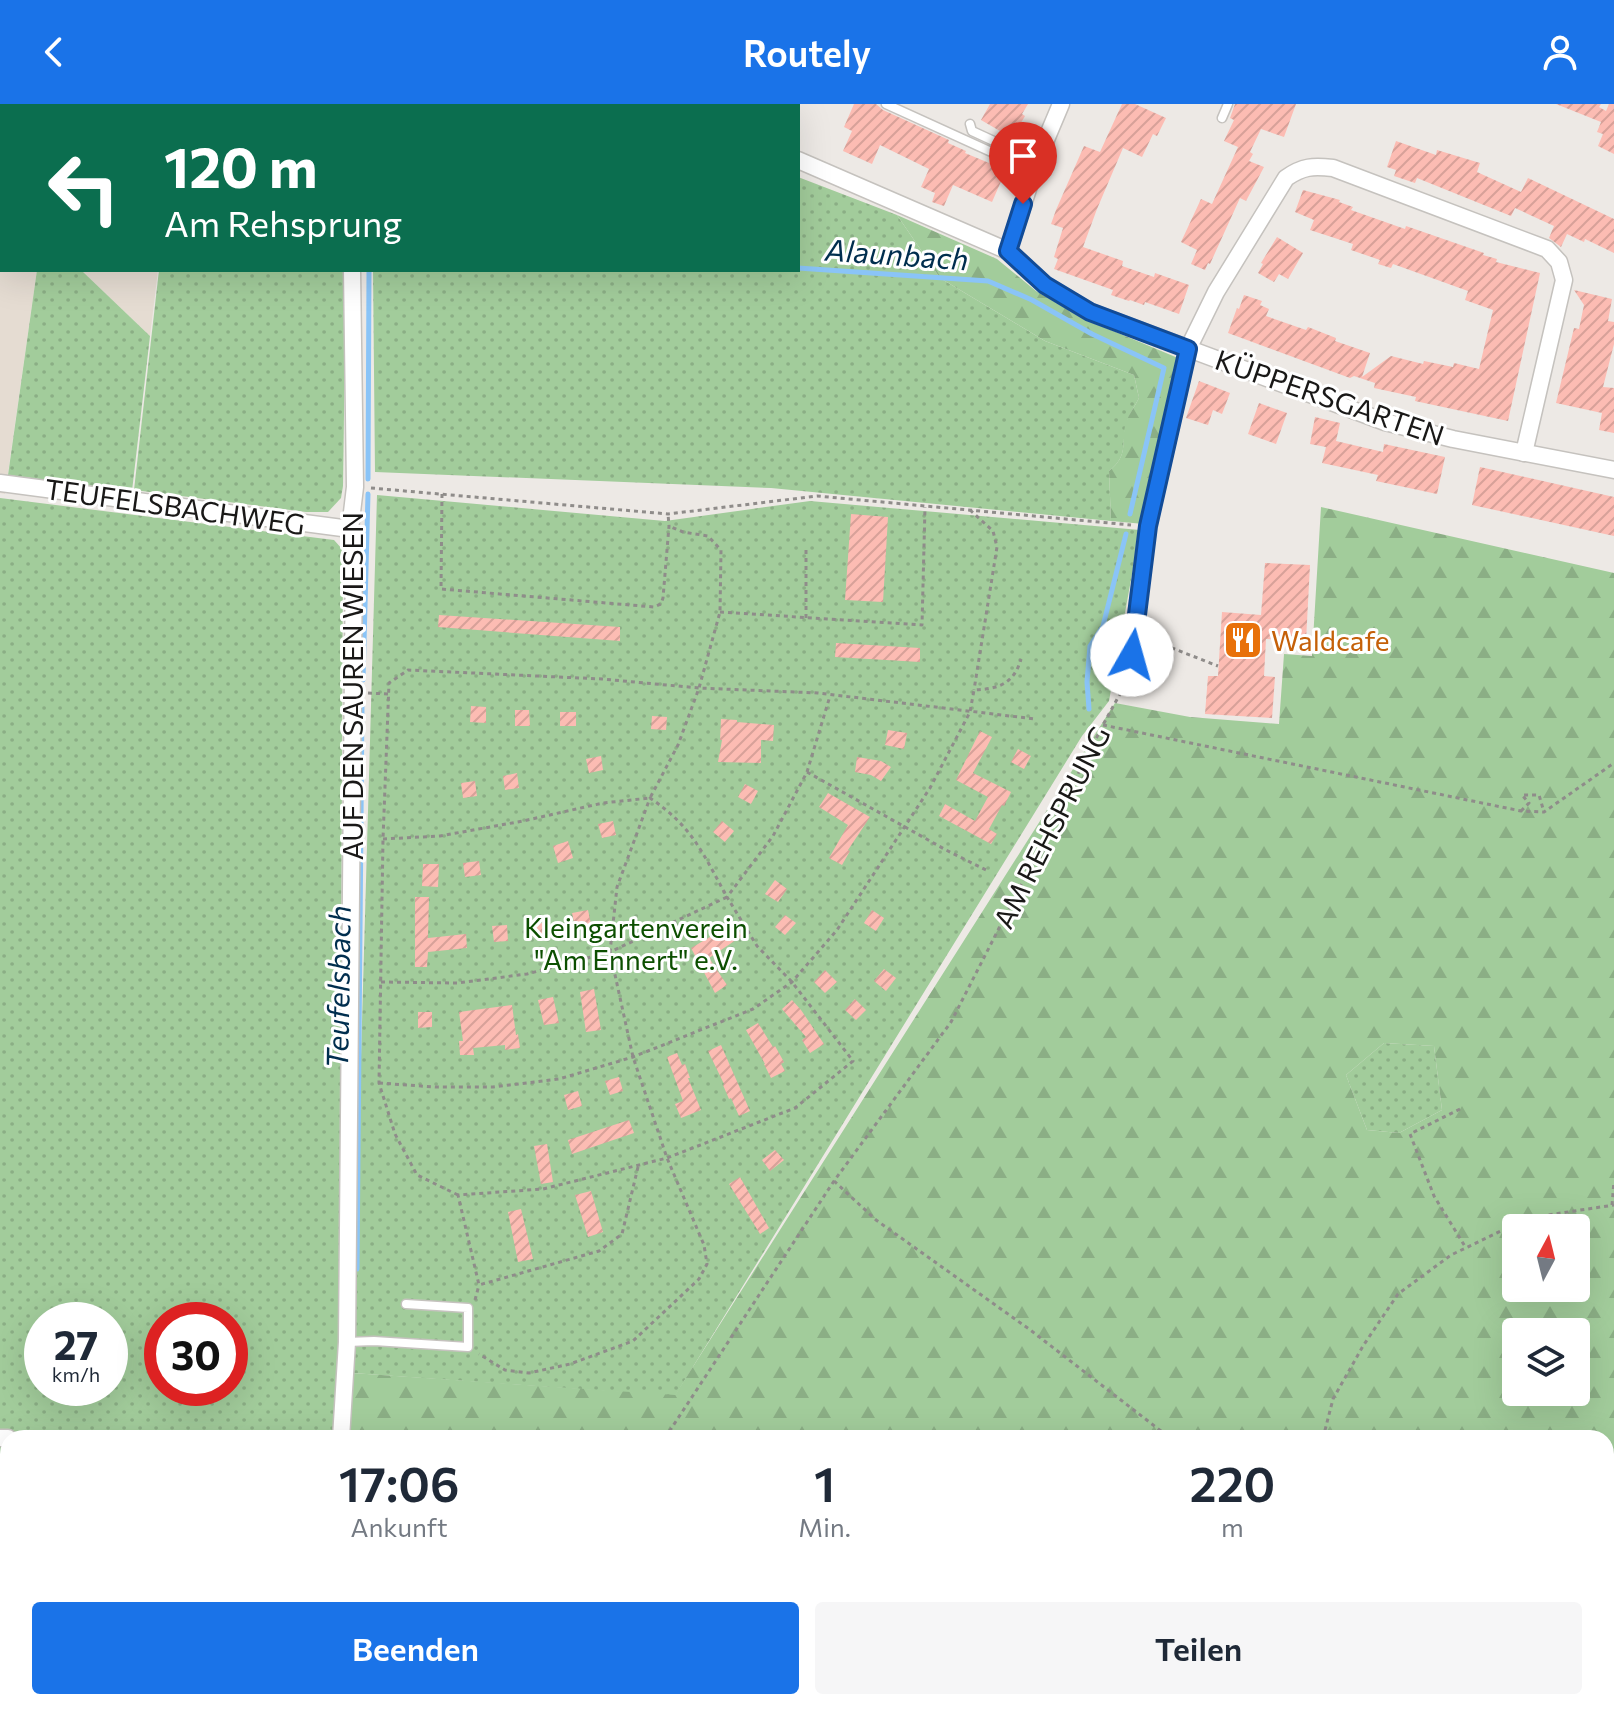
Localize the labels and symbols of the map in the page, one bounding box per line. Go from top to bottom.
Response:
pin [989,122,1057,204]
water label: Alaunbach [823,229,970,276]
street label: KÜPPERSGARTEN [1211,342,1449,452]
street label: TEUFELSBACHWEG [43,471,307,541]
street label: AUF DEN SAUREN WIESEN [335,512,369,860]
position arrow [1090,613,1174,697]
restaurant icon: Waldcafe [1222,619,1264,661]
place label: Waldcafe [1271,623,1390,657]
street label: AM REHSPRUNG [985,720,1117,934]
water label: Teufelsbach [317,905,357,1069]
park label: Kleingartenverein "Am Ennert" e.V. [524,910,748,976]
north arrow [1502,1214,1590,1302]
speed limit sign: 30 [144,1302,248,1406]

